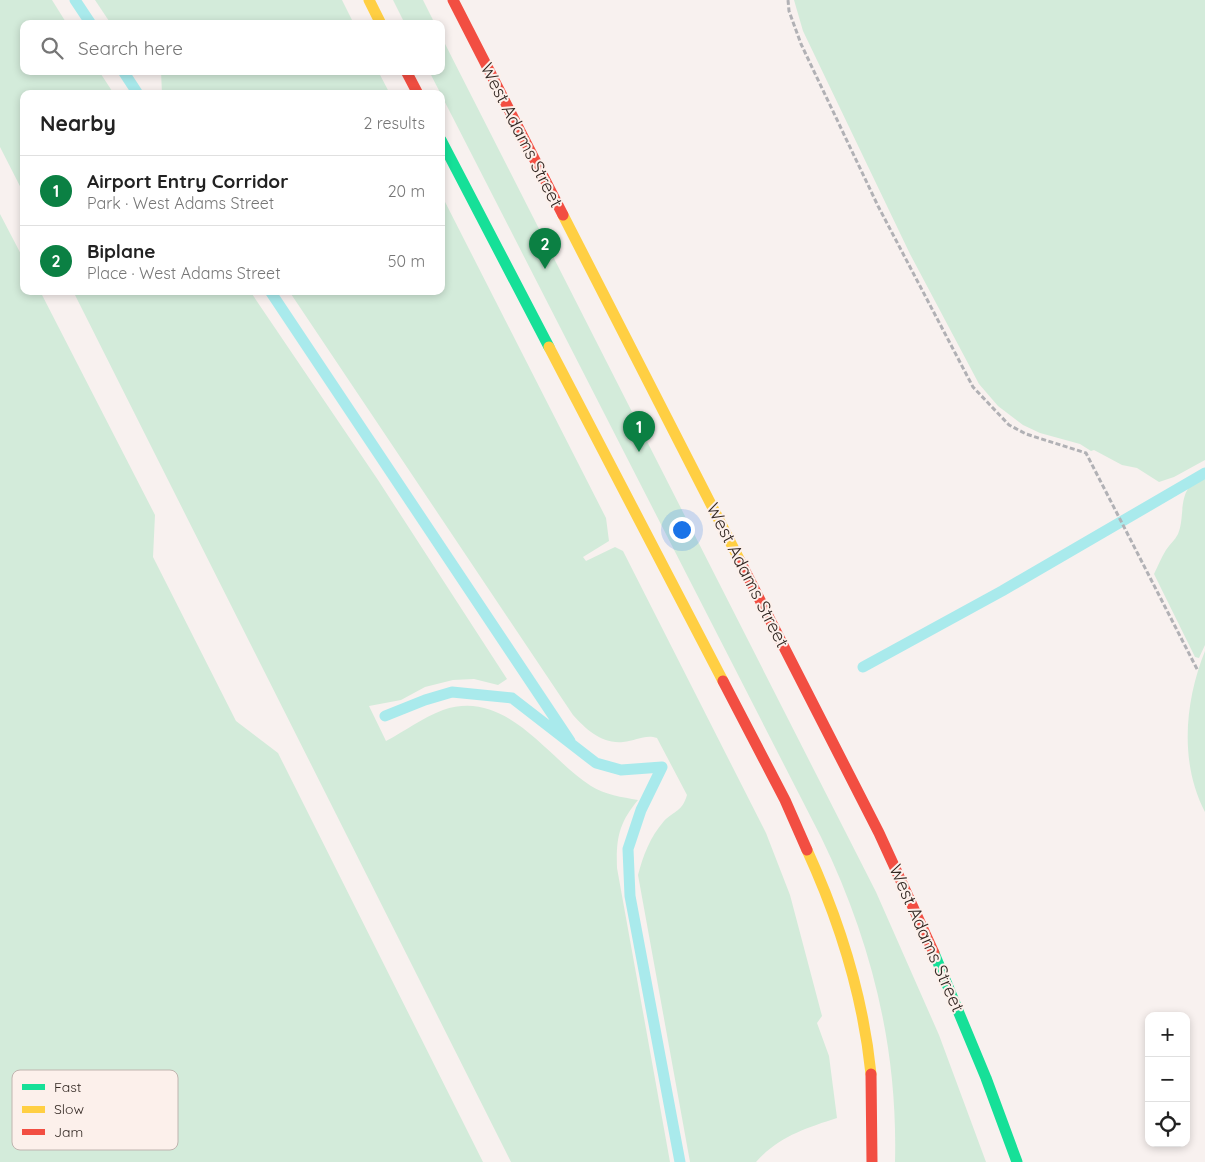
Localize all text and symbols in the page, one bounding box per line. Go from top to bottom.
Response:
search box [20,20,445,75]
icon: search [38,34,66,62]
text: Search here [78,36,183,60]
street label: West Adams Street [476,59,568,211]
text: Nearby [40,110,116,136]
text: 2 results [363,113,425,133]
text: Airport Entry Corridor [87,169,288,193]
text: 1 [53,181,59,201]
text: 20 m [388,181,425,201]
text: Park · West Adams Street [87,193,274,213]
pin: 2 [529,228,561,269]
text: Biplane [87,239,155,263]
text: 2 [51,251,61,271]
text: 50 m [388,251,425,271]
text: Place · West Adams Street [87,263,281,283]
pin: 1 [623,411,655,452]
street label: West Adams Street [702,499,794,651]
your location [669,517,695,543]
street label: West Adams Street [884,861,970,1015]
map controls [1145,1012,1190,1147]
button: + [1145,1012,1190,1057]
button: − [1145,1057,1190,1102]
legend [12,1070,178,1150]
text: Fast [54,1078,82,1096]
text: Slow [54,1100,84,1118]
button: locate [1145,1102,1190,1147]
text: Jam [54,1123,83,1141]

